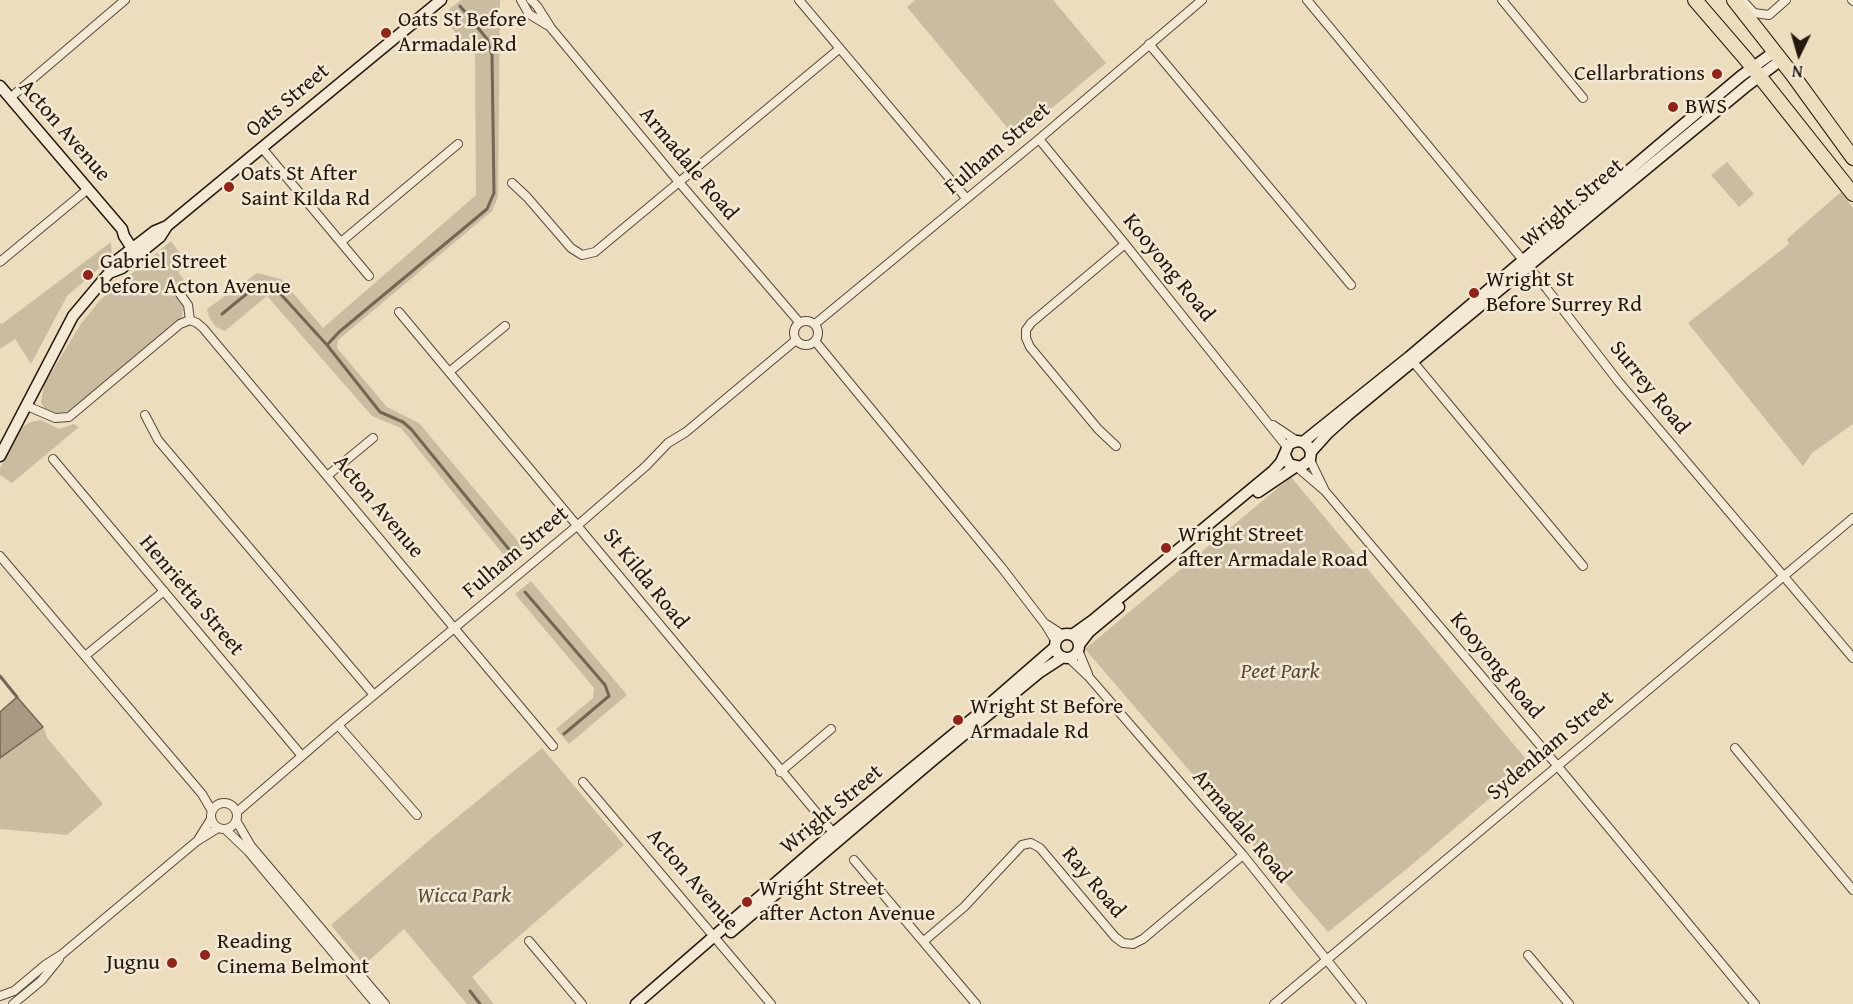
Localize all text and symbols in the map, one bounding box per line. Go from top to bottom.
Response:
place label: Oats St Before Armadale Rd [398,7,527,58]
north arrow [1769,24,1829,84]
marker: Oats St Before Armadale Rd [379,26,393,40]
street label: Oats Street [241,59,335,143]
text: N [1791,60,1804,84]
place label: Cellarbrations [1574,61,1705,87]
marker: Cellarbrations [1710,67,1724,81]
street label: Acton Avenue [12,74,116,188]
place label: BWS [1685,94,1727,120]
street label: Fulham Street [940,97,1056,201]
marker: BWS [1666,100,1680,114]
street label: Armadale Road [633,102,743,226]
street label: Wright Street [1516,154,1630,254]
place label: Oats St After Saint Kilda Rd [241,161,370,212]
marker: Oats St After Saint Kilda Rd [222,180,236,194]
street label: Kooyong Road [1116,209,1220,327]
place label: Gabriel Street before Acton Avenue [100,249,291,300]
place label: Wright St Before Surrey Rd [1486,267,1642,318]
marker: Gabriel Street before Acton Avenue [81,268,95,282]
marker: Wright St Before Surrey Rd [1467,286,1481,300]
street label: Surrey Road [1603,336,1695,440]
street label: Acton Avenue [327,450,429,564]
street label: Fulham Street [458,501,574,605]
place label: Wright Street after Armadale Road [1178,522,1368,574]
street label: St Kilda Road [596,523,694,635]
street label: Henrietta Street [133,530,249,662]
marker: Wright Street after Armadale Road [1159,541,1173,555]
street label: Kooyong Road [1444,607,1548,725]
park label: Peet Park [1241,659,1319,685]
street label: Sydenham Street [1482,685,1620,807]
place label: Wright St Before Armadale Rd [970,694,1123,746]
marker: Wright St Before Armadale Rd [951,713,965,727]
street label: Wright Street [775,760,889,860]
street label: Armadale Road [1186,765,1296,889]
street label: Acton Avenue [640,823,744,937]
street label: Ray Road [1056,842,1130,924]
place label: Wright Street after Acton Avenue [759,876,935,927]
park label: Wicca Park [417,883,511,909]
marker: Wright Street after Acton Avenue [740,895,754,909]
place label: Reading Cinema Belmont [217,929,369,980]
marker: Reading Cinema Belmont [198,948,212,962]
place label: Jugnu [106,950,160,976]
marker: Jugnu [165,956,179,970]

